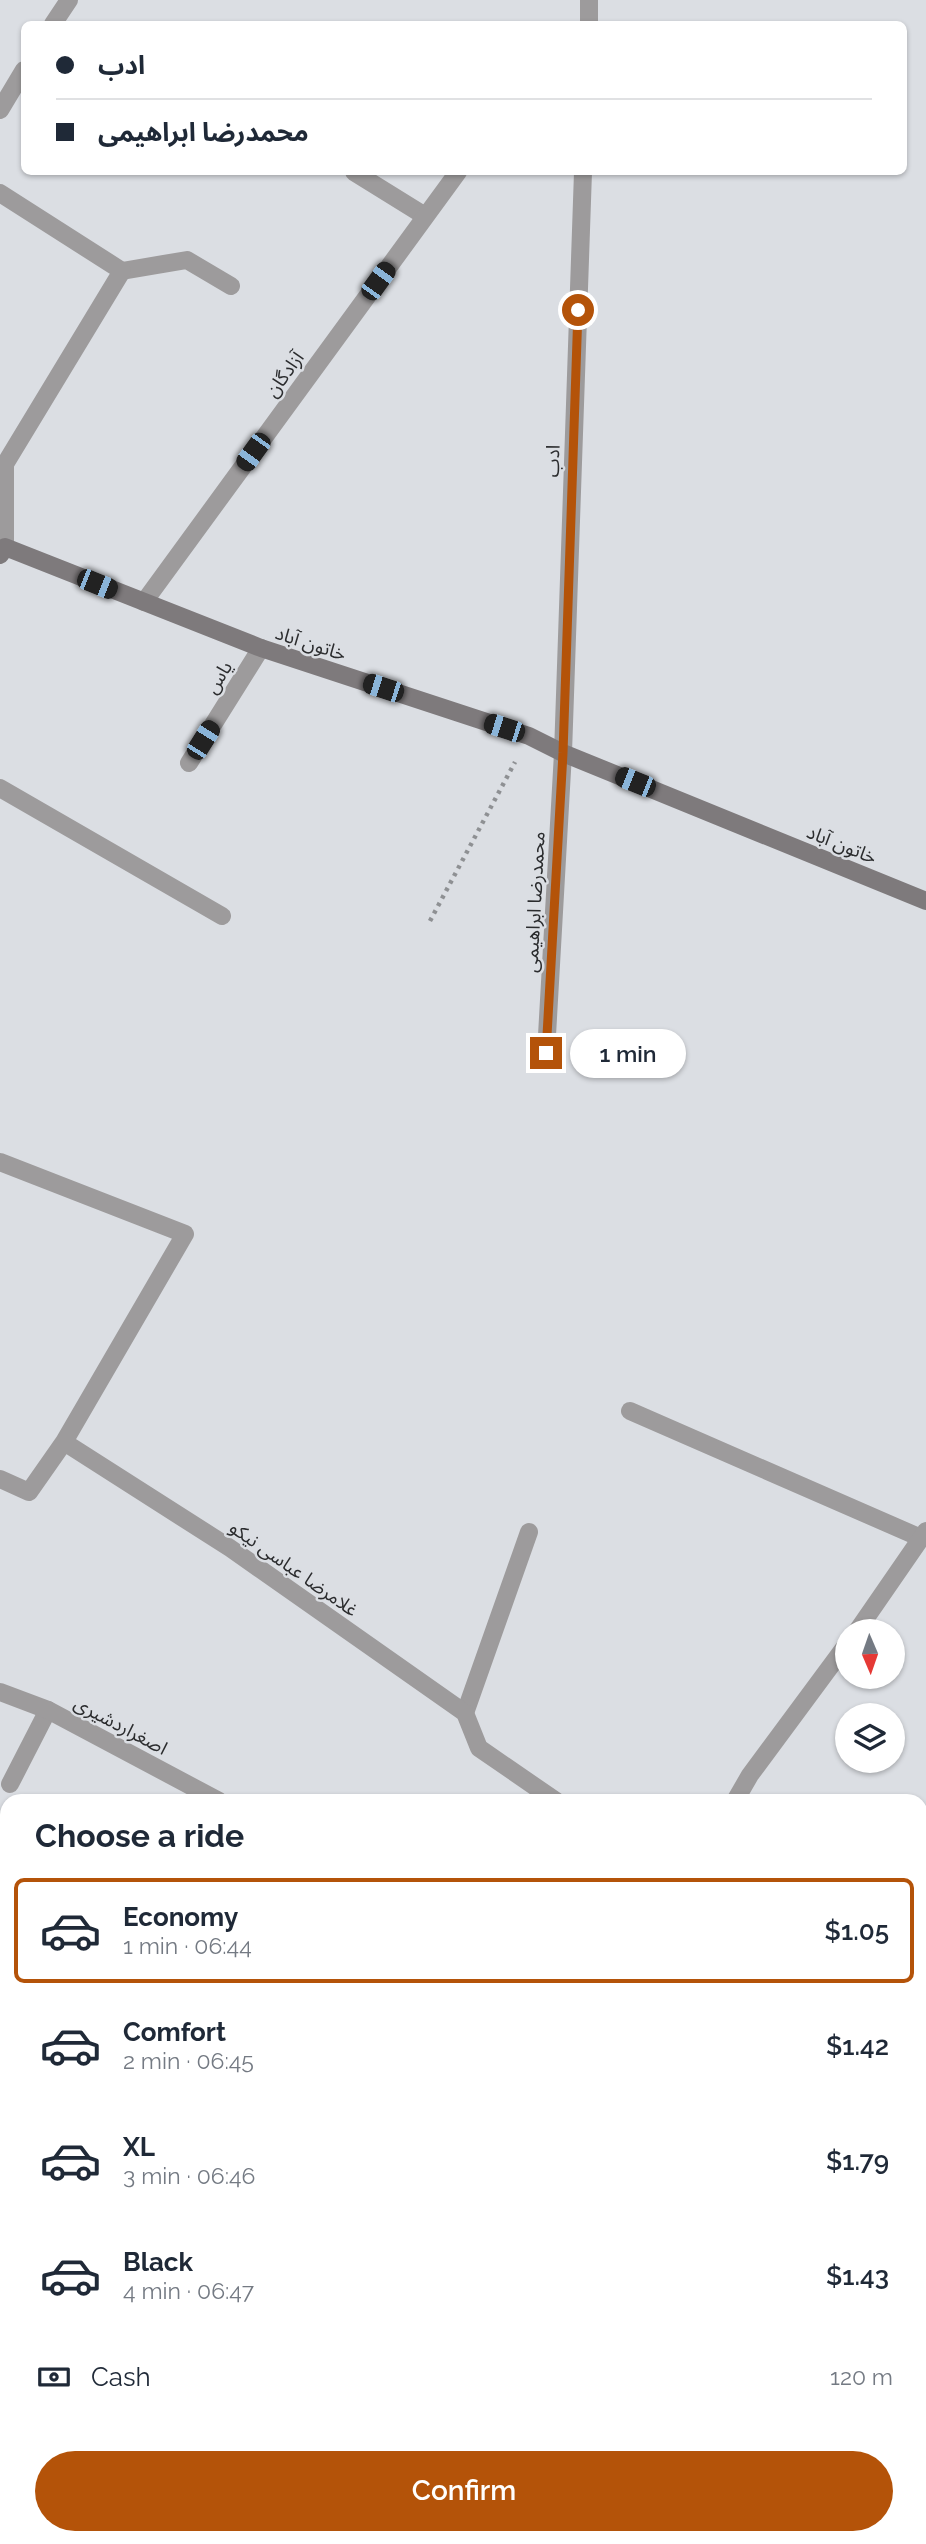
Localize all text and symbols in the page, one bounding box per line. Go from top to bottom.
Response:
text: ادب [98,50,145,80]
text: محمدرضا ابراهیمی [98,117,309,147]
car [358,258,399,304]
route start [562,294,594,326]
street label: آزادگان [260,346,310,402]
car [233,429,274,475]
street label: ادب [540,444,564,478]
car [74,566,121,602]
street label: خاتون آباد [272,621,349,666]
street label: یاس [200,657,237,698]
car [360,672,407,704]
car [481,712,528,744]
car [183,717,224,763]
car [612,764,659,800]
street label: خاتون آباد [803,820,880,869]
street label: محمدرضا ابراهیمی [519,831,550,973]
callout: 1 min [570,1028,686,1078]
route end [530,1037,562,1069]
text: 1 min [599,1040,657,1067]
street label: غلامرضا عباسی نیکو [225,1516,362,1621]
north arrow [835,1619,905,1689]
map controls [835,1619,905,1773]
street label: اصغراردشیری [70,1691,171,1760]
button: layers [835,1703,905,1773]
text: Choose a ride [35,1817,244,1854]
icon: car [39,1899,102,1962]
text: Economy [123,1902,238,1932]
text: $1.05 [825,1916,889,1946]
text: 1 min · 06:44 [123,1932,252,1959]
icon: car [39,2014,102,2077]
text: Comfort [123,2017,226,2047]
text: $1.42 [826,2031,889,2061]
text: 2 min · 06:45 [123,2047,254,2074]
icon: car [39,2129,102,2192]
text: XL [123,2132,155,2162]
text: $1.79 [826,2146,889,2176]
text: 3 min · 06:46 [123,2162,255,2189]
icon: car [39,2244,102,2307]
text: Black [123,2247,193,2277]
text: $1.43 [826,2261,889,2291]
text: 4 min · 06:47 [123,2277,254,2304]
icon: cash [35,2358,73,2396]
text: Cash [91,2362,151,2392]
text: 120 m [830,2363,893,2390]
button: Confirm [35,2451,893,2531]

